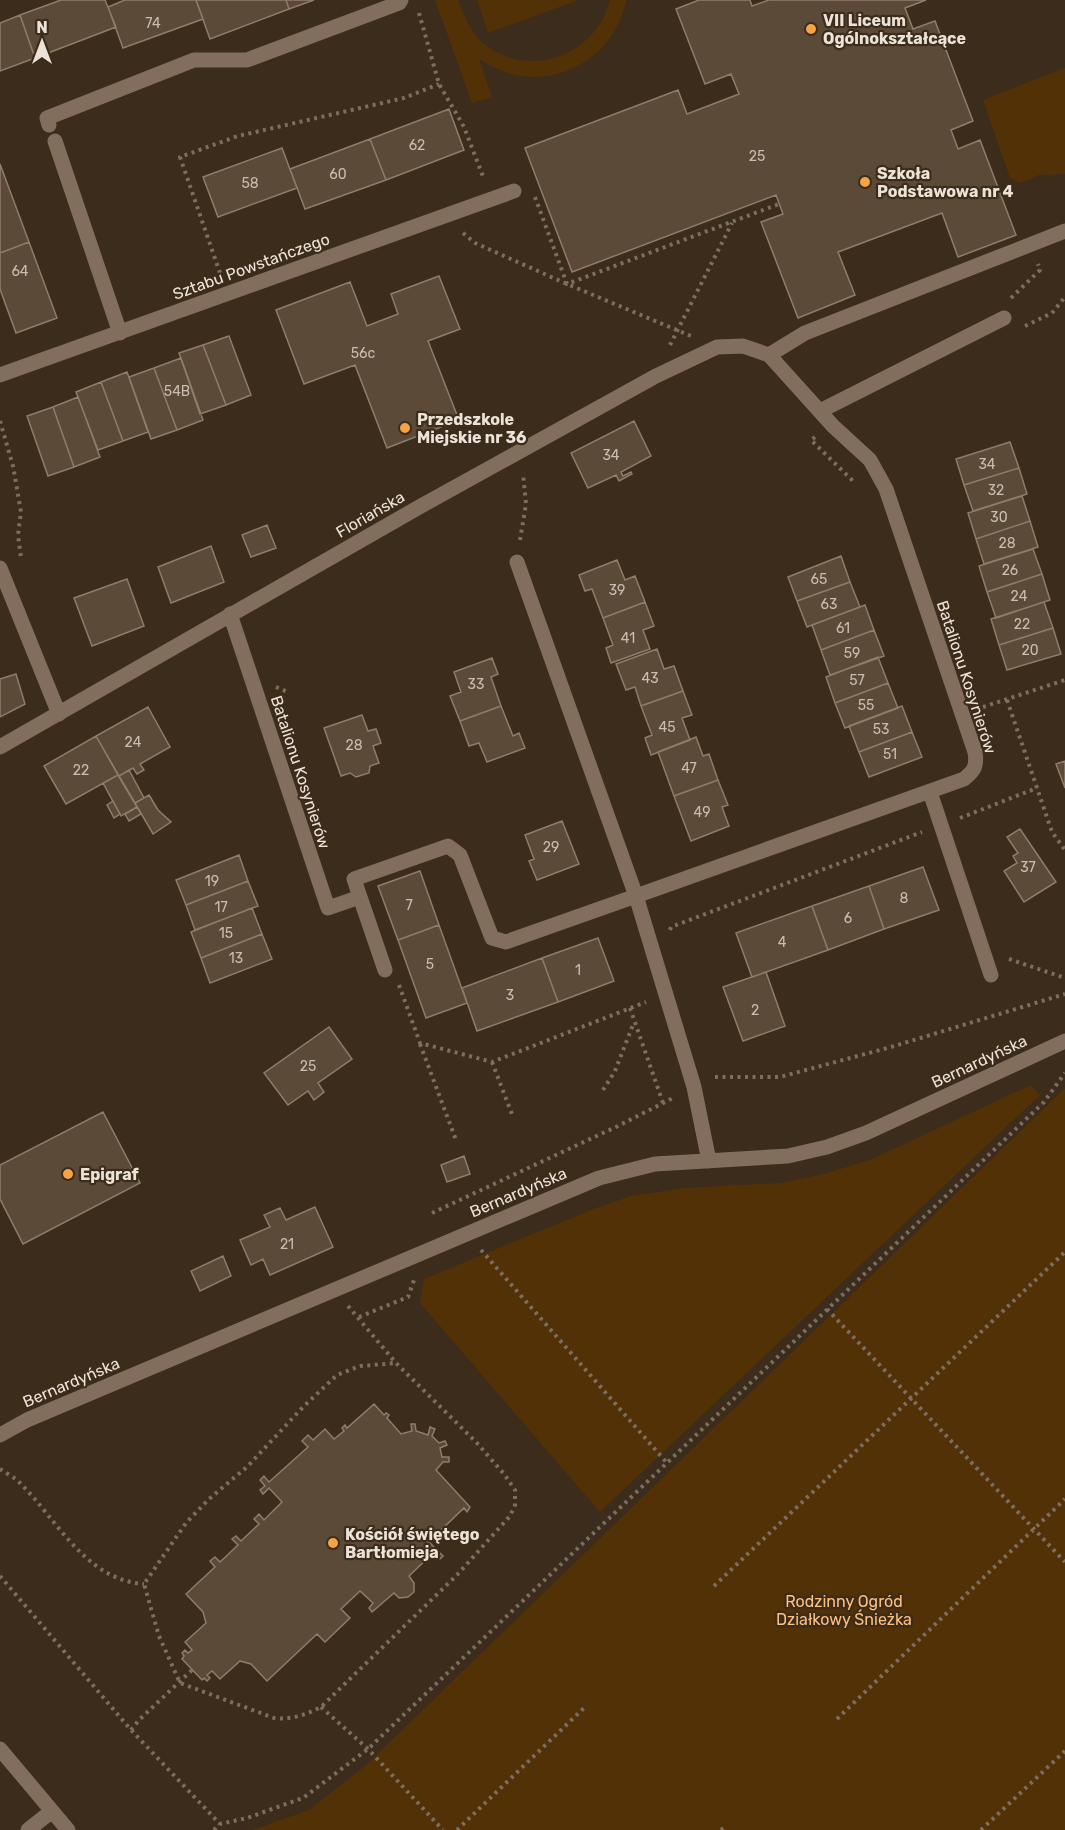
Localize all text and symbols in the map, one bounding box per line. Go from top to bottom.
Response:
place label: VII Liceum Ogólnokształcące [823,11,966,48]
north arrow [12,12,72,72]
house number: 74 [145,15,161,32]
text: N [36,18,48,37]
marker: VII Liceum Ogólnokształcące [804,22,818,36]
house number: 62 [409,137,425,154]
house number: 25 [749,148,765,165]
place label: Szkoła Podstawowa nr 4 [877,164,1013,201]
house number: 60 [329,166,347,183]
house number: 58 [241,175,259,192]
marker: Szkoła Podstawowa nr 4 [858,175,872,189]
street label: Sztabu Powstańczego [170,229,332,304]
house number: 64 [11,263,29,280]
house number: 56c [351,345,376,362]
house number: 54B [164,383,190,400]
place label: Przedszkole Miejskie nr 36 [417,410,526,447]
marker: Przedszkole Miejskie nr 36 [398,421,412,435]
house number: 34 [602,447,620,464]
house number: 34 [978,456,996,473]
house number: 32 [988,482,1004,499]
street label: Floriańska [333,487,408,542]
house number: 30 [990,509,1008,526]
house number: 28 [998,535,1016,552]
house number: 26 [1002,562,1018,579]
house number: 65 [811,571,827,588]
house number: 39 [609,582,625,599]
house number: 24 [1011,588,1028,605]
house number: 63 [821,596,837,613]
street label: Batalionu Kosynierów [933,598,1000,756]
house number: 22 [1014,616,1030,633]
house number: 61 [836,620,850,637]
house number: 41 [621,630,635,647]
house number: 20 [1021,642,1039,659]
house number: 59 [844,645,860,662]
house number: 43 [641,670,659,687]
house number: 57 [849,672,865,689]
house number: 33 [468,676,484,693]
street label: Batalionu Kosynierów [267,693,334,851]
house number: 55 [858,697,874,714]
house number: 45 [658,719,676,736]
house number: 53 [873,721,889,738]
house number: 24 [125,734,142,751]
house number: 28 [345,737,363,754]
house number: 51 [883,746,897,763]
house number: 47 [681,760,697,777]
house number: 22 [73,762,89,779]
house number: 49 [694,804,710,821]
house number: 29 [543,839,559,856]
house number: 37 [1020,859,1036,876]
house number: 19 [205,873,219,890]
house number: 8 [900,890,909,907]
house number: 7 [405,897,413,914]
house number: 17 [214,899,228,916]
house number: 6 [844,910,852,927]
house number: 15 [219,925,233,942]
house number: 4 [778,934,787,951]
house number: 13 [229,950,243,967]
house number: 5 [426,956,434,973]
house number: 1 [575,962,581,979]
house number: 3 [506,987,514,1004]
house number: 2 [751,1002,759,1019]
street label: Bernardyńska [928,1031,1030,1092]
house number: 25 [300,1058,316,1075]
street label: Bernardyńska [467,1164,569,1221]
place label: Epigraf [80,1165,140,1184]
marker: Epigraf [61,1167,75,1181]
house number: 21 [280,1236,294,1253]
street label: Bernardyńska [20,1354,122,1411]
place label: Kościół świętego Bartłomieja [345,1525,480,1562]
marker: Kościół świętego Bartłomieja [326,1536,340,1550]
park label: Rodzinny Ogród Działkowy Śnieżka [776,1592,912,1629]

